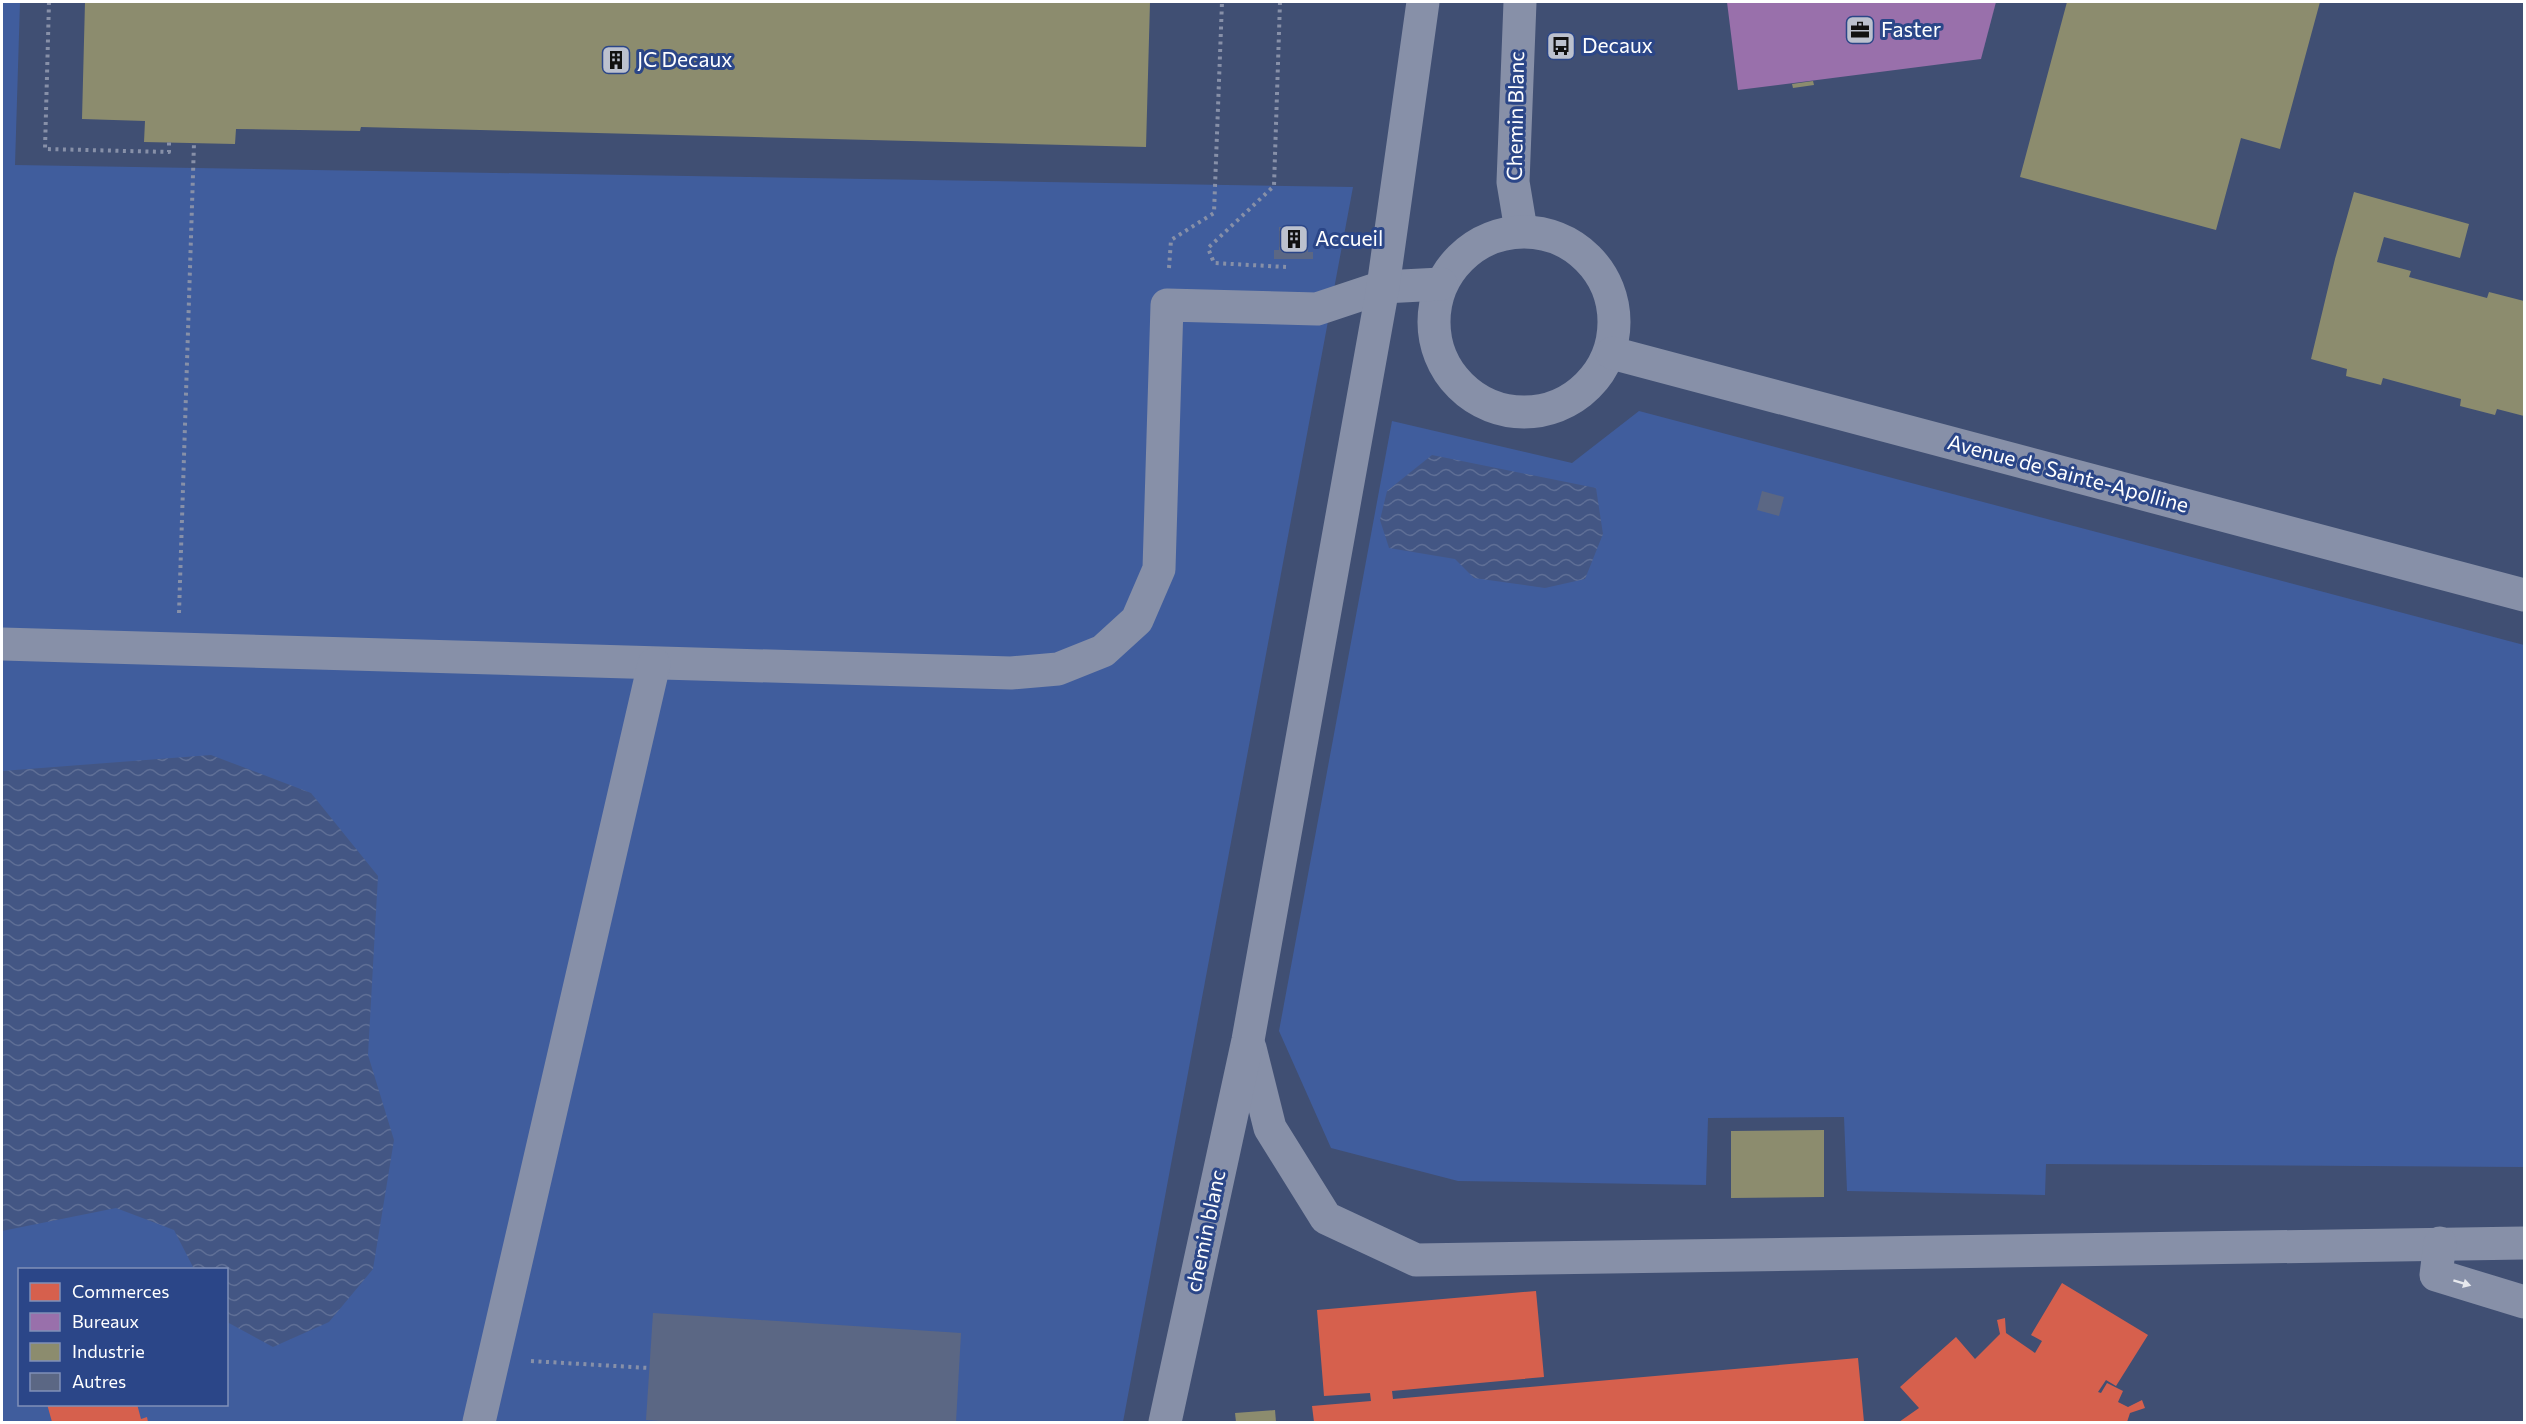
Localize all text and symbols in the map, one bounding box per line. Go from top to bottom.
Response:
office icon: Faster [1844,14,1876,46]
place label: Faster [1881,16,1941,41]
bus stop icon: Decaux [1545,30,1577,62]
place label: Decaux [1582,32,1653,57]
building icon: JC Decaux [600,44,632,76]
place label: JC Decaux [637,46,732,71]
street label: Chemin Blanc [1501,51,1528,181]
building icon: Accueil [1278,223,1310,255]
place label: Accueil [1315,225,1383,250]
street label: Avenue de Sainte-Apolline [1945,428,2192,517]
street label: chemin blanc [1179,1167,1230,1294]
legend [18,1268,228,1406]
one-way arrow [2453,1279,2471,1288]
text: Commerces [72,1280,169,1302]
text: Bureaux [72,1310,140,1332]
text: Industrie [72,1340,145,1362]
text: Autres [72,1370,126,1392]

